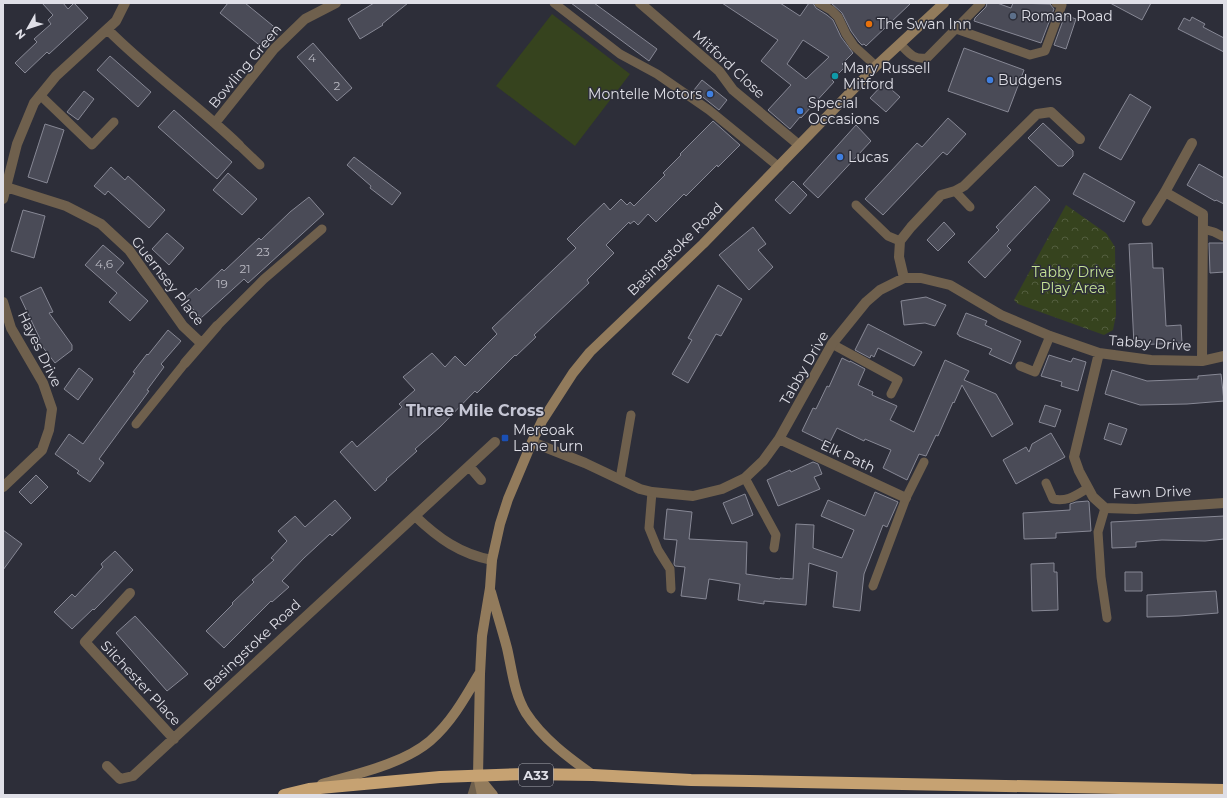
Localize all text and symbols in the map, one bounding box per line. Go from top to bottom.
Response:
place label: Roman Road [1021,7,1113,25]
north arrow [8,8,48,48]
marker: Roman Road [1008,11,1018,21]
place label: The Swan Inn [877,15,972,33]
marker: The Swan Inn [864,19,874,29]
street label: Bowling Green [205,20,285,112]
text: N [12,26,28,42]
street label: Mitford Close [689,26,769,102]
house number: 4 [308,50,316,65]
place label: Mary Russell Mitford [843,59,931,93]
marker: Mary Russell Mitford [830,71,840,81]
place label: Budgens [998,71,1062,89]
marker: Budgens [985,75,995,85]
house number: 2 [334,78,341,93]
place label: Montelle Motors [588,85,702,103]
marker: Montelle Motors [705,89,715,99]
place label: Special Occasions [808,94,879,128]
marker: Special Occasions [795,106,805,116]
place label: Lucas [848,148,889,166]
marker: Lucas [835,152,845,162]
street label: Basingstoke Road [623,199,727,299]
street label: Guernsey Place [128,233,208,329]
house number: 23 [256,244,270,259]
house number: 4,6 [95,256,113,271]
house number: 21 [239,261,251,276]
park label: Tabby Drive Play Area [1032,263,1114,297]
house number: 19 [216,276,228,291]
street label: Hayes Drive [14,308,66,390]
street label: Tabby Drive [776,328,832,408]
street label: Tabby Drive [1108,331,1192,355]
district label: Three Mile Cross [406,401,544,420]
place label: Mereoak Lane Turn [513,421,583,455]
marker: Mereoak Lane Turn [500,433,510,443]
street label: Elk Path [818,435,878,477]
street label: Fawn Drive [1112,482,1192,502]
street label: Basingstoke Road [200,595,304,695]
street label: Silchester Place [97,637,185,729]
road number: A33 [519,764,553,786]

